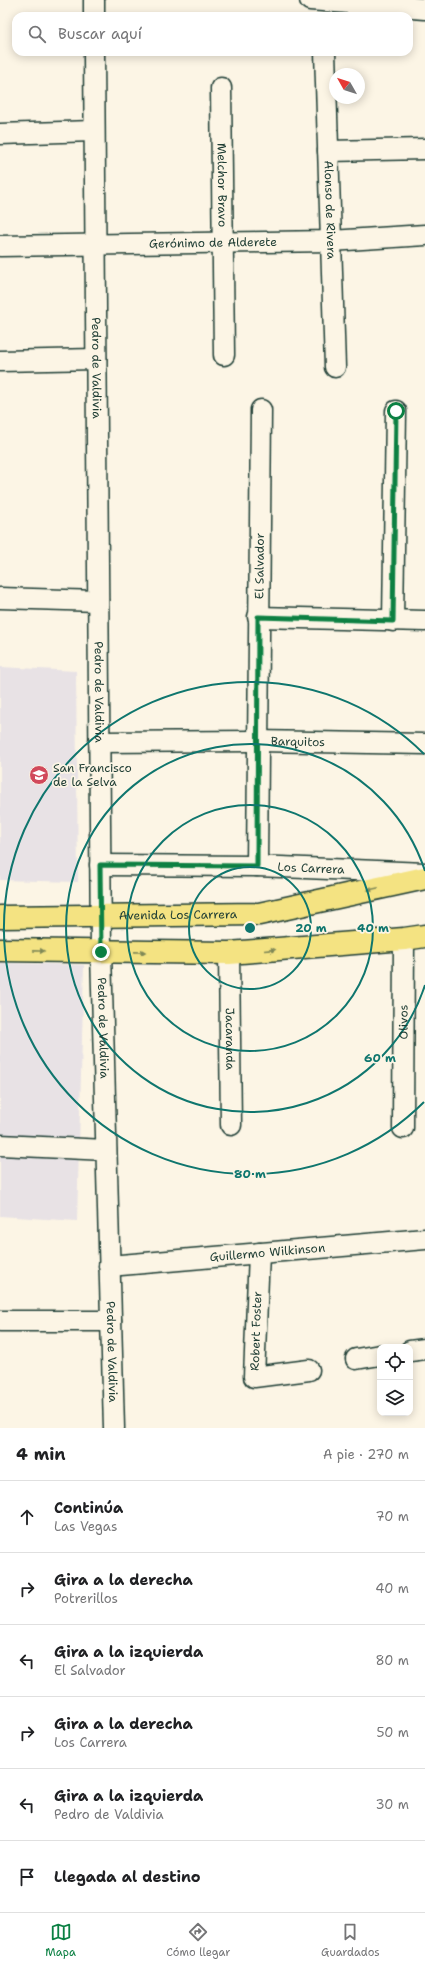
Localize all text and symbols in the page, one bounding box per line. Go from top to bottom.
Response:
search box [12,12,413,56]
icon: search [26,23,48,45]
text: Buscar aquí [58,24,142,44]
north arrow [329,68,365,104]
street label: Melchor Bravo [214,143,231,227]
street label: Alonso de Rivera [320,160,340,260]
street label: Gerónimo de Alderete [149,234,277,252]
street label: Pedro de Valdivia [88,317,105,419]
route start [387,402,405,420]
street label: El Salvador [251,533,268,599]
street label: Pedro de Valdivia [91,641,107,743]
street label: Barquitos [271,733,325,750]
place label: San Francisco de la Selva [53,760,132,790]
school or university icon: San Francisco de la Selva [28,764,50,786]
street label: Los Carrera [277,859,345,878]
one-way arrow [367,887,379,893]
street label: Avenida Los Carrera [119,906,238,924]
text: 20 m [295,920,327,936]
text: 40 m [357,920,389,936]
centre of rings [243,921,257,935]
route end [92,943,110,961]
one-way arrow [264,946,276,953]
one-way arrow [33,948,46,954]
one-way arrow [134,949,146,956]
street label: Pedro de Valdivia [94,977,112,1079]
street label: Olivos [395,1004,412,1040]
street label: Jacaranda [222,1008,238,1071]
text: 60 m [364,1050,396,1066]
text: 80 m [234,1166,266,1182]
street label: Guillermo Wilkinson [209,1240,326,1265]
street label: Robert Foster [247,1291,265,1371]
street label: Pedro de Valdivia [103,1301,121,1403]
map controls [377,1344,413,1416]
button: locate [377,1344,413,1380]
button: layers [377,1380,413,1416]
text: 4 min [16,1443,66,1465]
text: A pie · 270 m [323,1446,409,1463]
text: Continúa [54,1498,123,1518]
icon: ahead [16,1506,38,1528]
text: 70 m [375,1508,409,1525]
text: Las Vegas [54,1518,117,1535]
text: Gira a la derecha [54,1570,193,1590]
icon: right [16,1578,38,1600]
text: 40 m [375,1580,409,1597]
text: Potrerillos [54,1590,118,1607]
text: Gira a la izquierda [54,1642,203,1662]
icon: left [16,1650,38,1672]
text: 80 m [375,1652,409,1669]
text: El Salvador [54,1662,126,1679]
text: Gira a la derecha [54,1714,193,1734]
icon: right [16,1722,38,1744]
text: 50 m [376,1724,409,1741]
text: Los Carrera [54,1734,127,1751]
text: Gira a la izquierda [54,1786,203,1806]
icon: left [16,1794,38,1816]
text: 30 m [375,1796,409,1813]
text: Pedro de Valdivia [54,1806,164,1823]
icon: arrive [16,1866,38,1888]
text: Llegada al destino [54,1867,201,1887]
tab: Mapa [45,1921,76,1960]
tab: Cómo llegar [166,1921,230,1960]
tab: Guardados [321,1921,380,1960]

